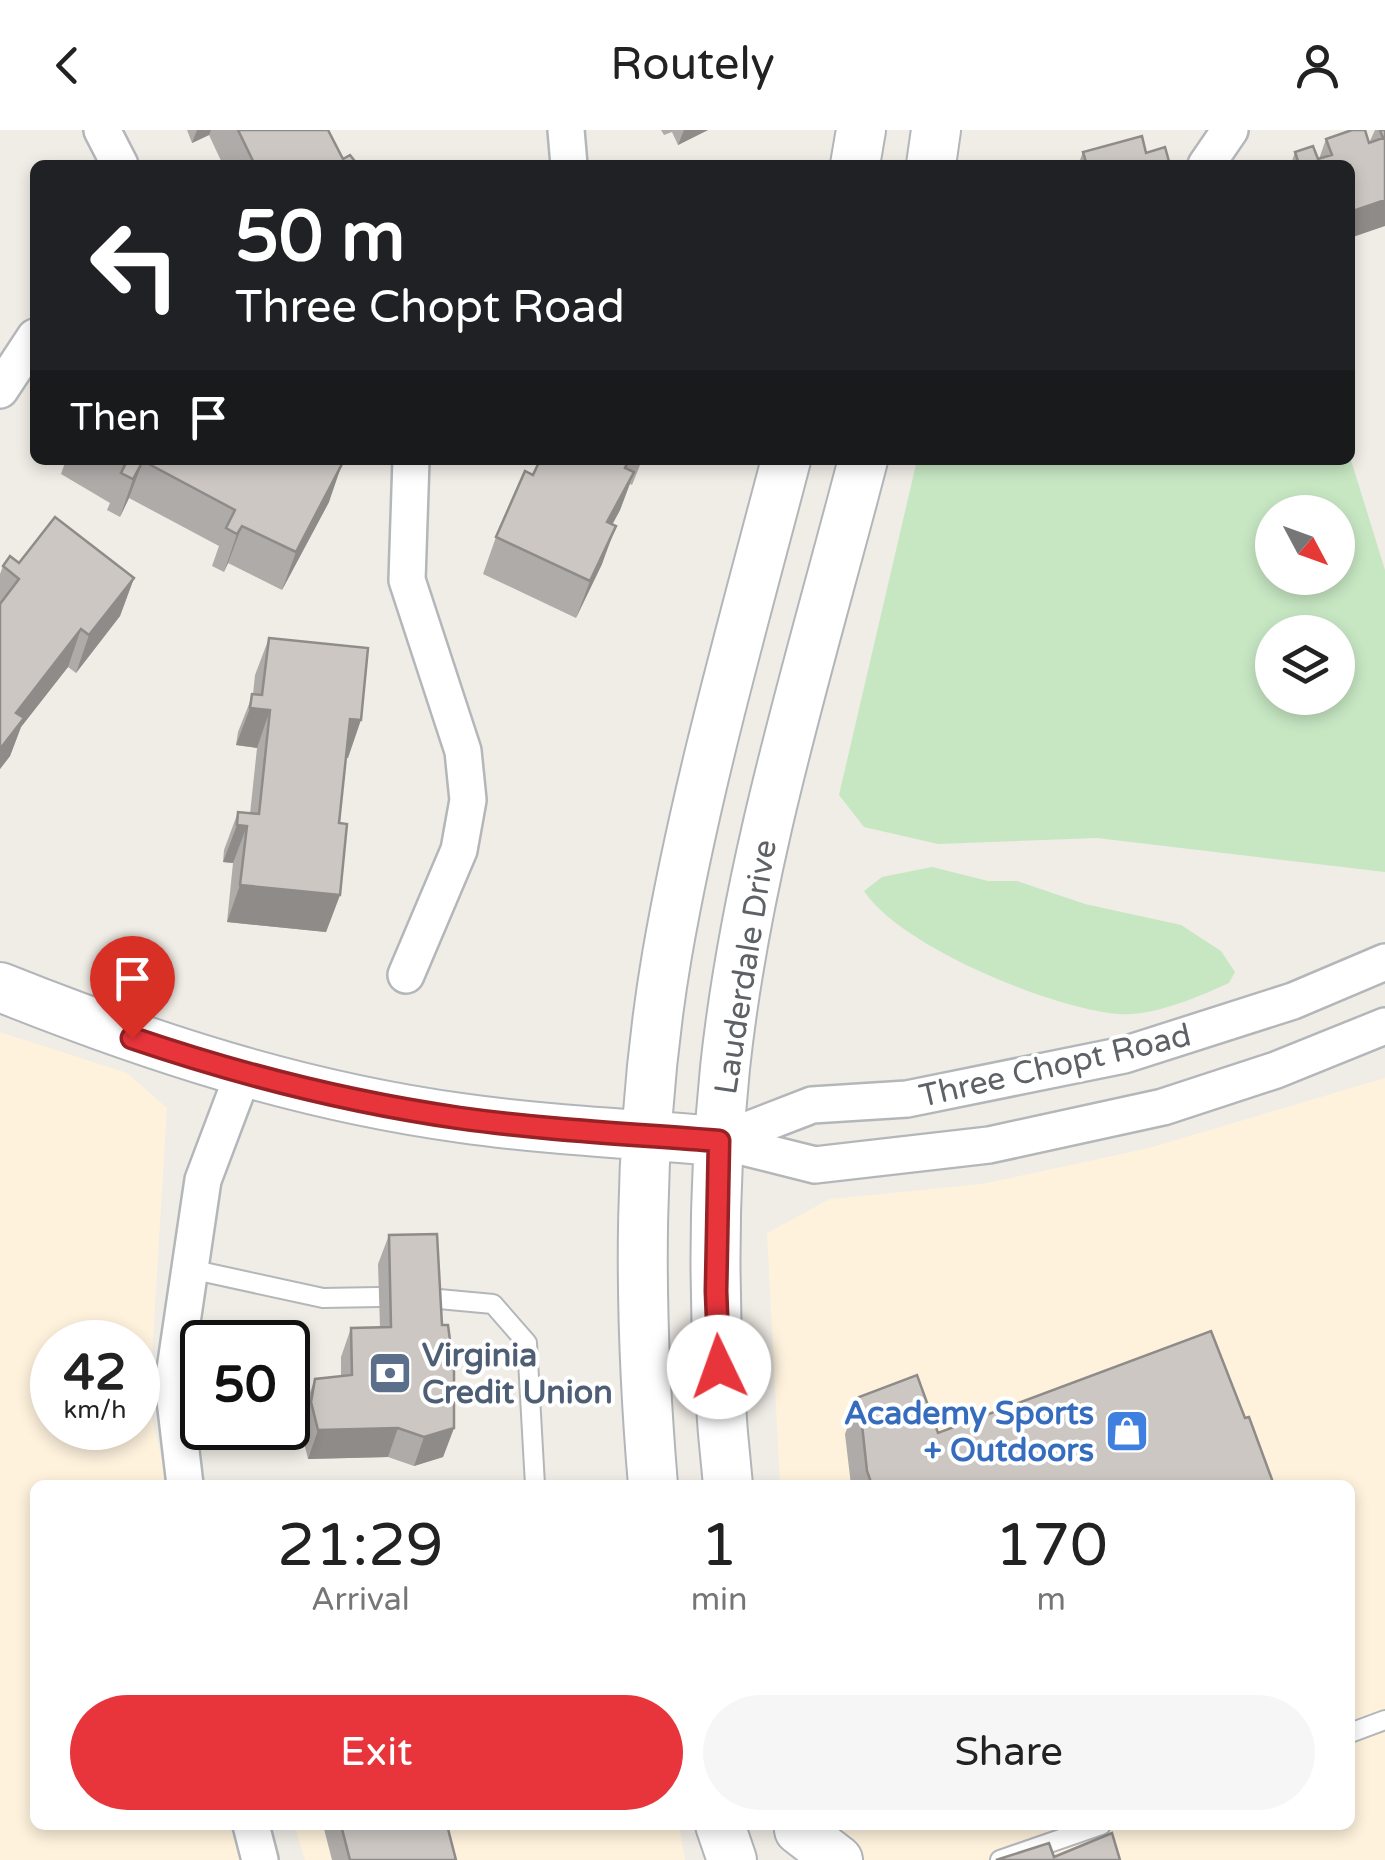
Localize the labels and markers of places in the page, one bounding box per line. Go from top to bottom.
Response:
pin [90,936,175,1039]
place label: Virginia Credit Union [422,1337,613,1412]
bank icon: Virginia Credit Union [367,1350,413,1396]
place label: Academy Sports + Outdoors [844,1395,1094,1470]
shop icon: Academy Sports + Outdoors [1104,1408,1150,1454]

